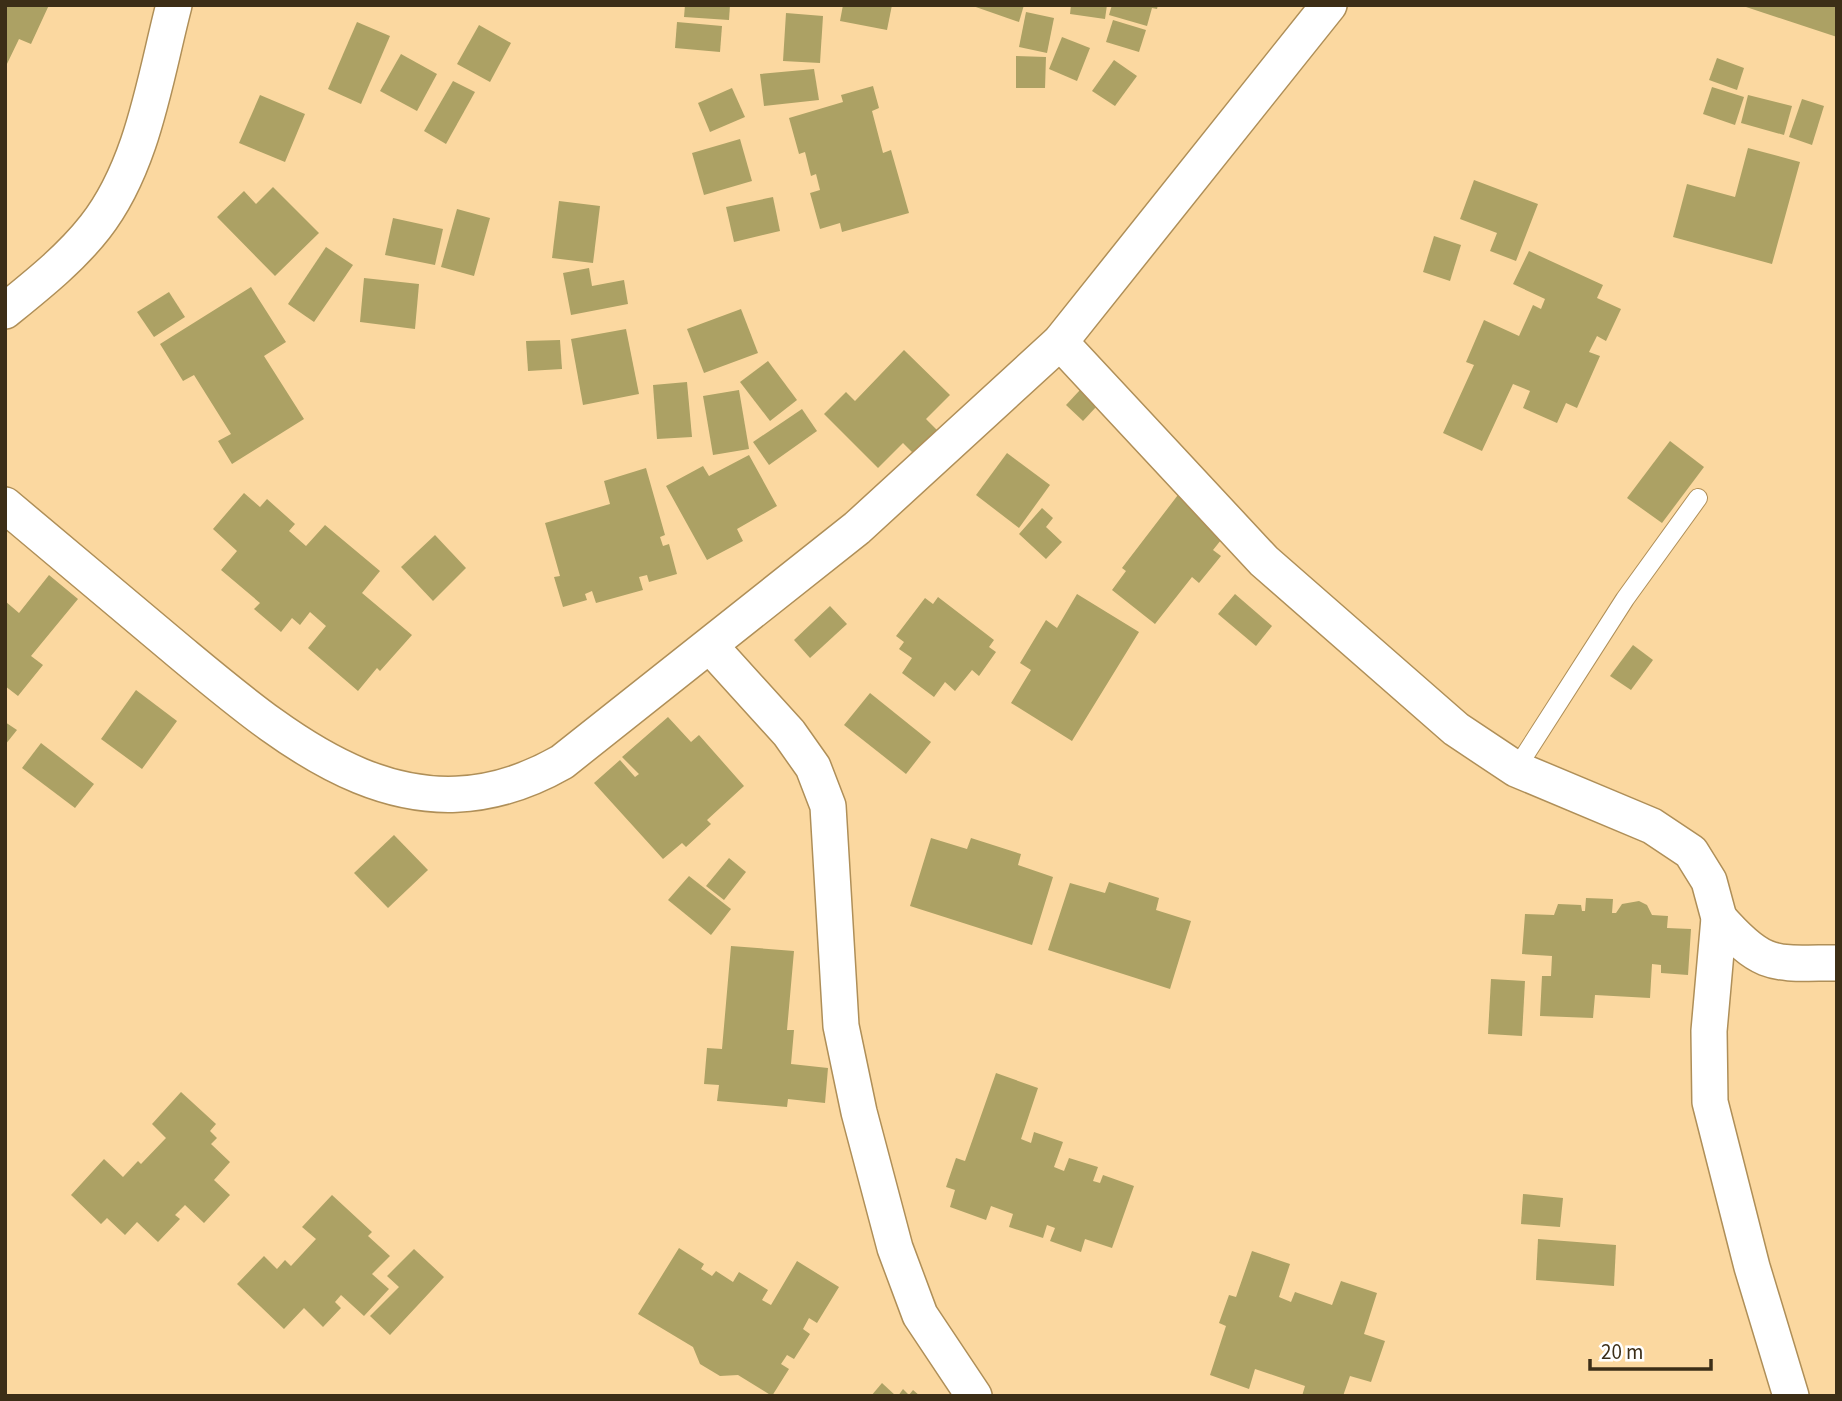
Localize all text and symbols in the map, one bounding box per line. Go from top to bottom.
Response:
scale bar [1590,1328,1711,1372]
text: 20 m [1601,1337,1643,1367]

